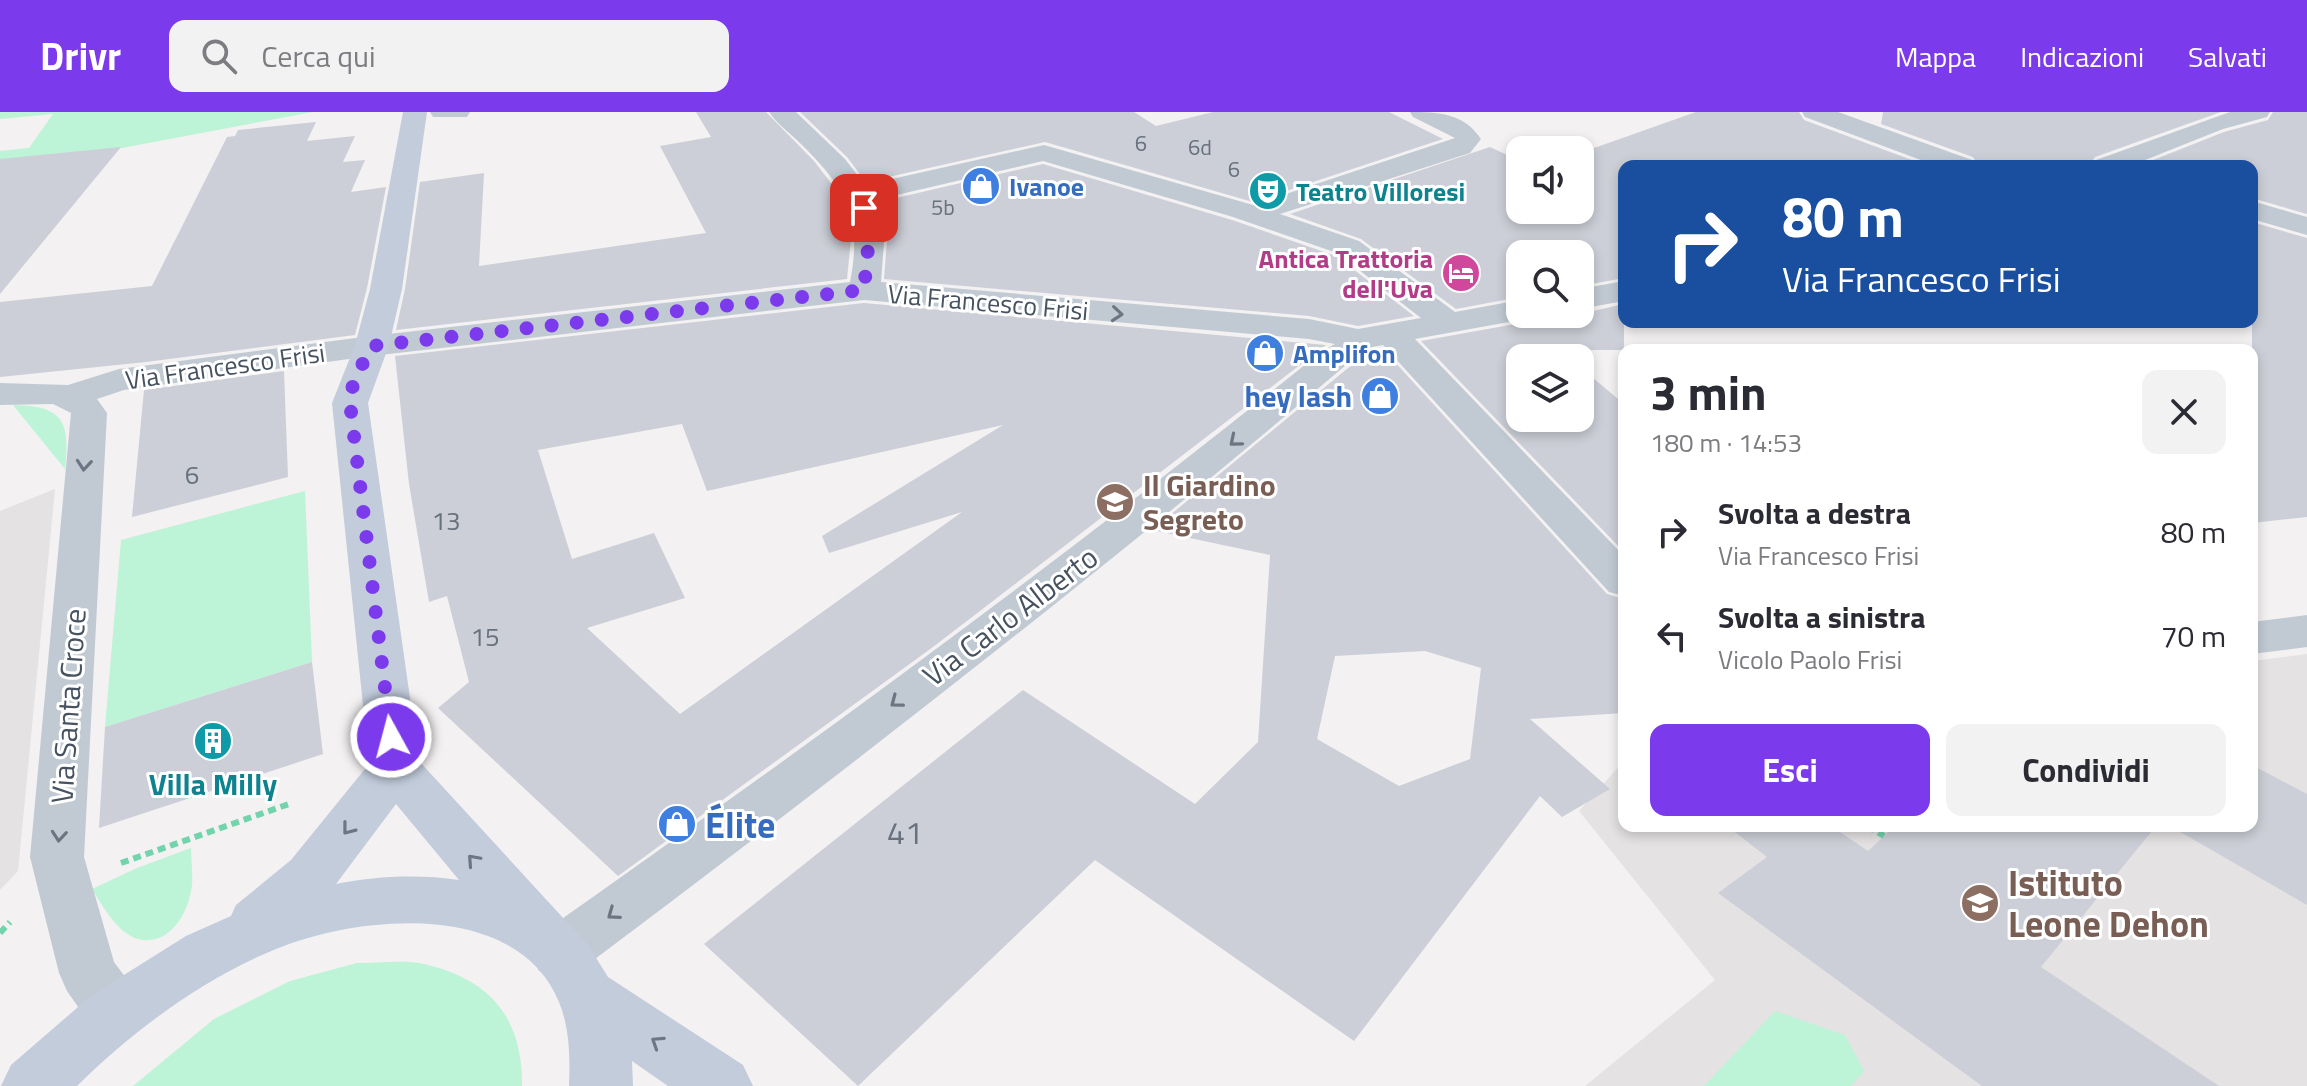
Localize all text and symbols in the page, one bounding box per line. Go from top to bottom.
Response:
search box [169,20,729,92]
text: Drivr [40,27,121,85]
text: Cerca qui [261,33,376,79]
icon: search [197,34,241,78]
text: Mappa [1895,35,1976,78]
text: Indicazioni [2020,35,2144,78]
text: Salvati [2188,35,2267,78]
house number: 6 [1135,126,1147,160]
house number: 6d [1188,130,1212,164]
map controls [1506,136,1594,432]
button: sound [1506,136,1594,224]
house number: 6 [1228,152,1240,186]
shop icon: Ivanoe [960,165,1002,207]
place label: Ivanoe [1009,167,1084,206]
theatre icon: Teatro Villoresi [1247,170,1289,212]
place label: Teatro Villoresi [1296,172,1465,211]
pin [830,174,898,242]
text: 80 m [1782,174,1904,259]
icon: arrive [842,186,886,230]
house number: 5b [931,190,955,224]
icon: right [1650,192,1754,296]
place label: Antica Trattoria dell'Uva [1258,239,1433,308]
button: search [1506,240,1594,328]
text: Via Francesco Frisi [1782,251,2061,306]
hotel icon: Antica Trattoria dell'Uva [1440,252,1482,294]
street label: Via Francesco Frisi [886,274,1090,330]
one-way arrow [1111,305,1124,322]
shop icon: Amplifon [1244,332,1286,374]
street label: Via Francesco Frisi [123,333,327,399]
place label: Amplifon [1293,334,1396,373]
button: layers [1506,344,1594,432]
text: 3 min [1650,356,1767,429]
button: close [2142,370,2226,454]
place label: hey lash [1245,373,1352,419]
shop icon: hey lash [1359,375,1401,417]
text: 180 m · 14:53 [1650,423,1802,462]
one-way arrow [1230,431,1245,446]
house number: 6 [185,455,199,494]
one-way arrow [76,459,93,472]
place label: Il Giardino Segreto [1143,462,1276,542]
school or university icon: Il Giardino Segreto [1094,481,1136,523]
text: Svolta a destra [1718,490,1911,536]
house number: 13 [431,501,461,540]
text: 80 m [2161,509,2226,555]
icon: right [1650,510,1694,554]
street label: Via Carlo Alberto [913,535,1107,697]
text: Via Francesco Frisi [1718,536,1919,575]
text: Svolta a sinistra [1718,594,1926,640]
street label: Via Santa Croce [38,607,98,805]
text: 70 m [2161,613,2226,659]
icon: left [1650,614,1694,658]
house number: 15 [470,617,500,656]
text: Vicolo Paolo Frisi [1718,640,1902,679]
one-way arrow [891,692,905,707]
position arrow [349,695,433,779]
building icon: Villa Milly [192,720,234,762]
button: Esci [1650,724,1930,816]
button: Condividi [1946,724,2226,816]
place label: Villa Milly [149,761,277,807]
place label: Élite [705,797,775,852]
shop icon: Élite [656,803,698,845]
house number: 41 [887,808,923,856]
one-way arrow [343,820,357,835]
one-way arrow [50,830,67,843]
one-way arrow [468,854,482,869]
place label: Istituto Leone Dehon [2008,855,2209,951]
school or university icon: Istituto Leone Dehon [1959,882,2001,924]
one-way arrow [607,904,622,919]
one-way arrow [651,1037,666,1052]

